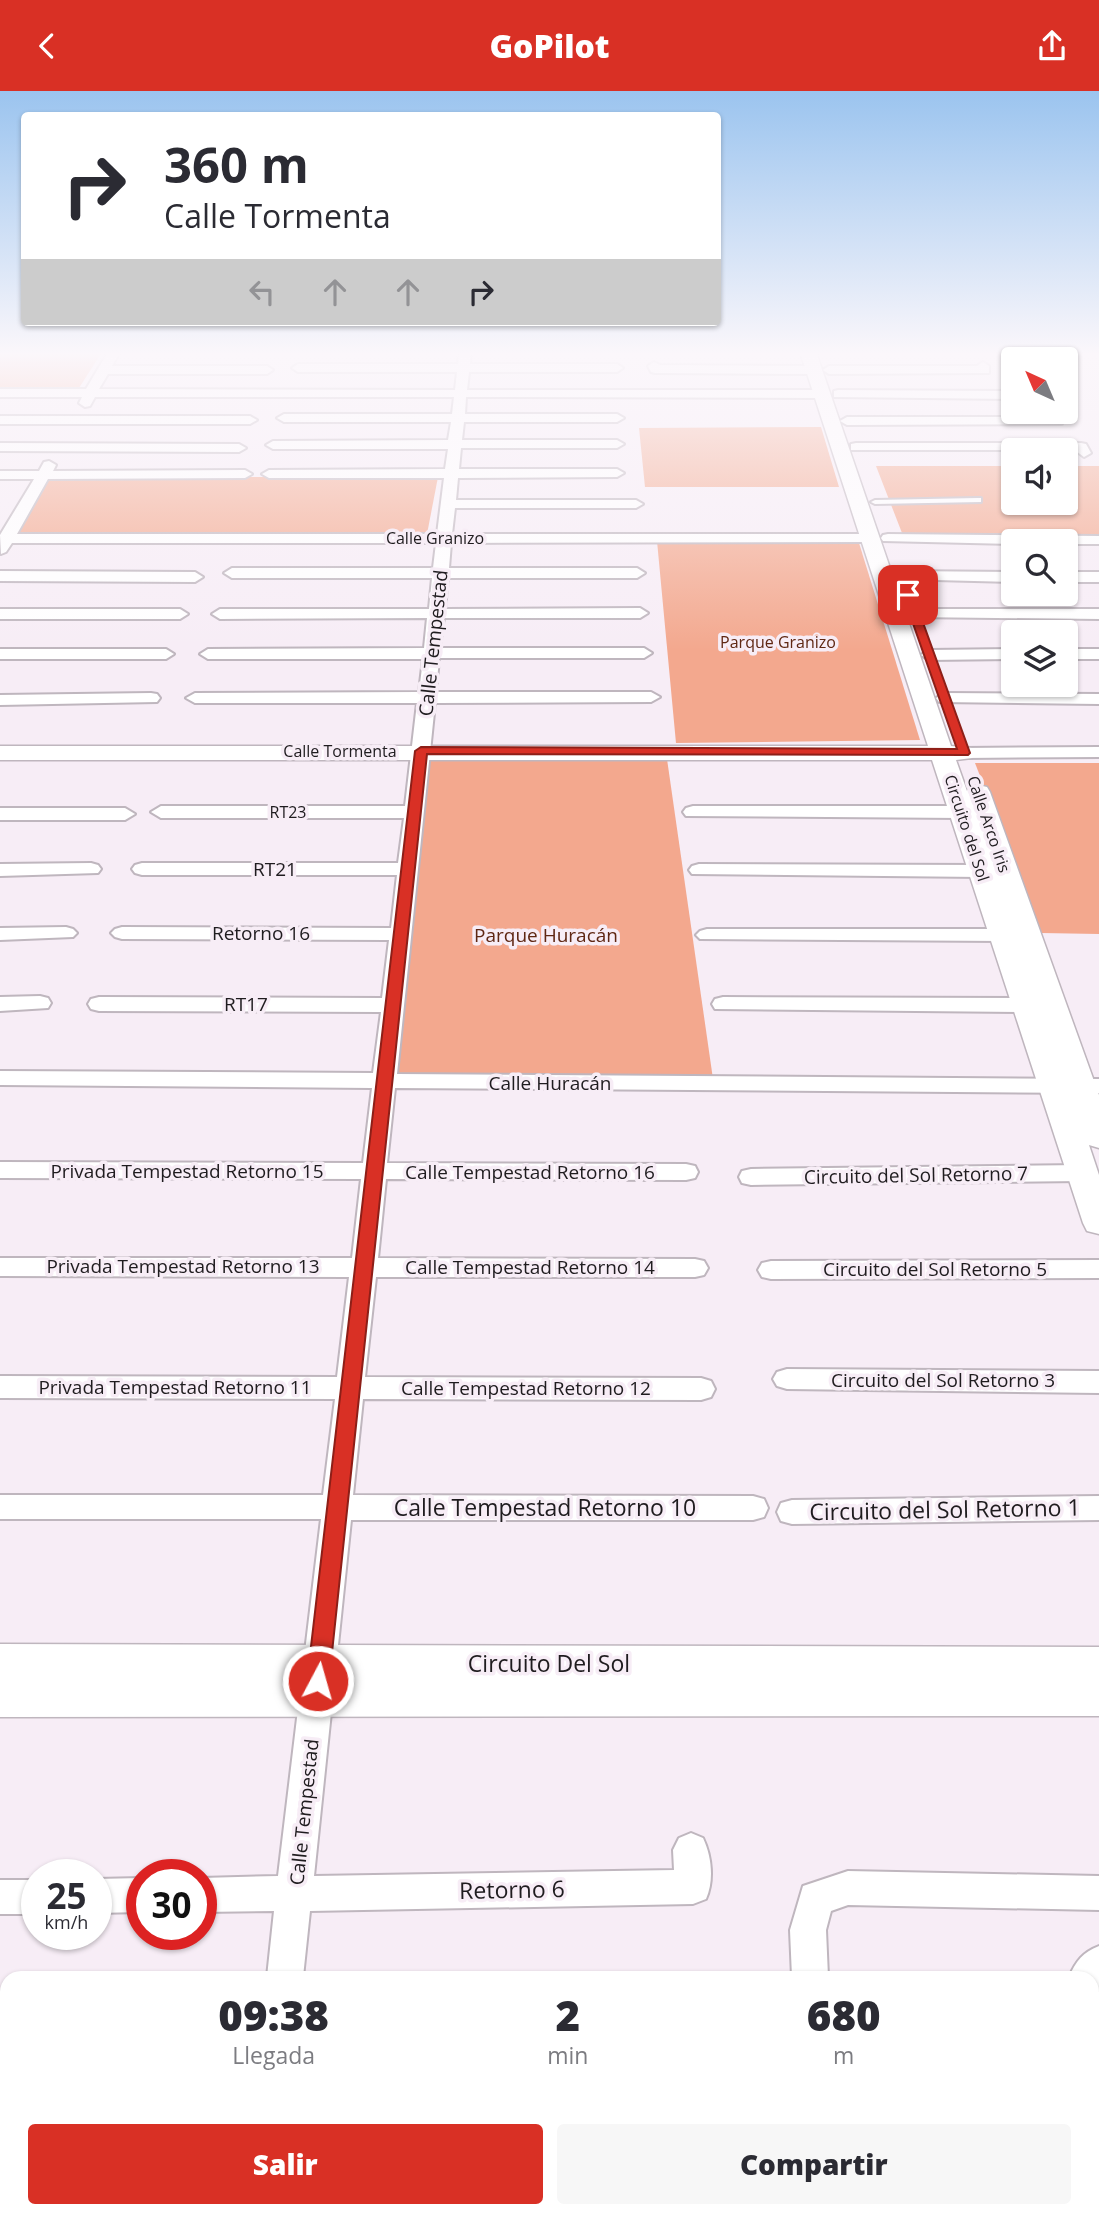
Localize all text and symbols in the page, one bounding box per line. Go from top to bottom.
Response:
text: GoPilot [489,24,610,67]
icon: back [28,27,66,65]
icon: share [1033,27,1071,65]
text: 360 m [164,131,309,197]
icon: right [49,140,140,231]
text: Calle Tormenta [164,194,391,237]
icon: left [243,273,281,311]
icon: ahead [316,273,354,311]
icon: ahead [389,273,427,311]
icon: right [462,273,500,311]
north arrow [1001,347,1078,423]
map controls [1001,347,1078,697]
button: sound [1001,438,1078,515]
street label: Calle Granizo [386,527,484,549]
button: search [1001,529,1078,606]
pin [878,565,938,625]
street label: Calle Tempestad [412,569,454,717]
icon: arrive [889,576,927,614]
button: layers [1001,620,1078,697]
park label: Parque Granizo [720,631,836,653]
street label: Calle Tormenta [283,740,397,762]
street label: Circuito del Sol [939,772,995,884]
street label: Calle Arco Iris [962,773,1016,875]
street label: RT23 [270,801,306,823]
street label: RT21 [253,856,297,882]
street label: Retorno 16 [212,920,310,946]
park label: Parque Huracán [474,922,618,948]
street label: RT17 [224,991,268,1017]
street label: Calle Huracán [488,1070,612,1096]
street label: Privada Tempestad Retorno 15 [50,1158,324,1184]
street label: Calle Tempestad Retorno 16 [405,1159,655,1185]
street label: Circuito del Sol Retorno 7 [804,1160,1028,1190]
street label: Privada Tempestad Retorno 13 [46,1253,320,1279]
street label: Calle Tempestad Retorno 14 [405,1254,655,1280]
street label: Circuito del Sol Retorno 5 [823,1256,1047,1282]
street label: Circuito del Sol Retorno 3 [831,1367,1055,1393]
street label: Privada Tempestad Retorno 11 [38,1374,312,1400]
street label: Calle Tempestad Retorno 12 [401,1375,651,1401]
street label: Calle Tempestad Retorno 10 [394,1491,696,1523]
street label: Circuito del Sol Retorno 1 [809,1491,1081,1527]
position arrow [281,1644,355,1718]
street label: Circuito Del Sol [468,1647,630,1679]
street label: Calle Tempestad [283,1738,325,1886]
speed limit sign: 30 [126,1859,217,1950]
text: 25 [46,1872,87,1919]
street label: Retorno 6 [459,1872,565,1906]
text: km/h [45,1910,88,1934]
text: 09:38 [218,1986,329,2043]
text: 2 [556,1986,580,2043]
text: 680 [807,1986,881,2043]
text: Llegada [232,2039,315,2071]
text: min [547,2039,588,2071]
text: m [833,2039,854,2071]
button: Salir [28,2124,543,2204]
button: Compartir [557,2124,1071,2204]

